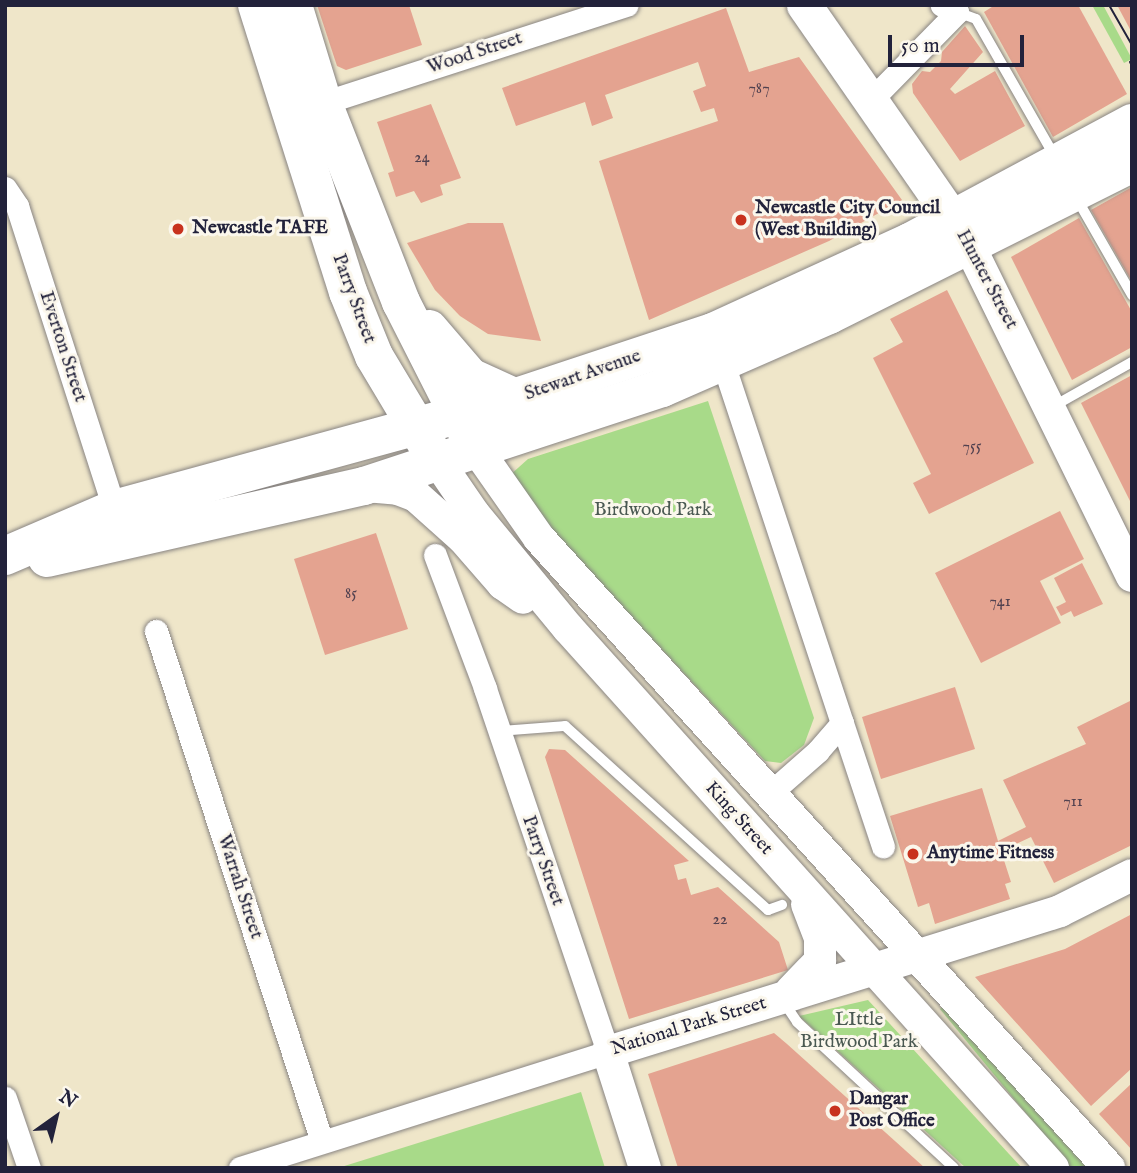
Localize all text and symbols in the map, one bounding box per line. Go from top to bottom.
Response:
scale bar [892,21,1028,65]
street label: Wood Street [424,28,526,80]
text: 50 m [901,33,940,60]
house number: 787 [748,79,770,99]
house number: 24 [414,148,430,168]
place label: Newcastle City Council (West Building) [755,198,940,242]
marker: Newcastle City Council (West Building) [733,212,749,228]
place label: Newcastle TAFE [192,218,328,240]
marker: Newcastle TAFE [170,221,186,237]
street label: Hunter Street [950,226,1022,334]
street label: Parry Street [326,251,380,347]
street label: Everton Street [33,289,91,405]
street label: Stewart Avenue [522,345,644,407]
house number: 755 [962,437,982,457]
park label: Birdwood Park [594,500,712,522]
house number: 85 [345,584,357,604]
house number: 741 [989,592,1011,612]
street label: King Street [699,778,777,860]
house number: 711 [1063,792,1083,812]
street label: Parry Street [516,813,568,909]
street label: Warrah Street [211,832,267,942]
place label: Anytime Fitness [927,843,1054,865]
marker: Anytime Fitness [905,846,921,862]
house number: 22 [712,910,728,930]
street label: National Park Street [609,993,769,1061]
park label: LIttle Birdwood Park [800,1010,918,1054]
north arrow [21,1082,91,1152]
text: N [54,1085,81,1114]
place label: Dangar Post Office [849,1089,935,1133]
marker: Dangar Post Office [827,1103,843,1119]

